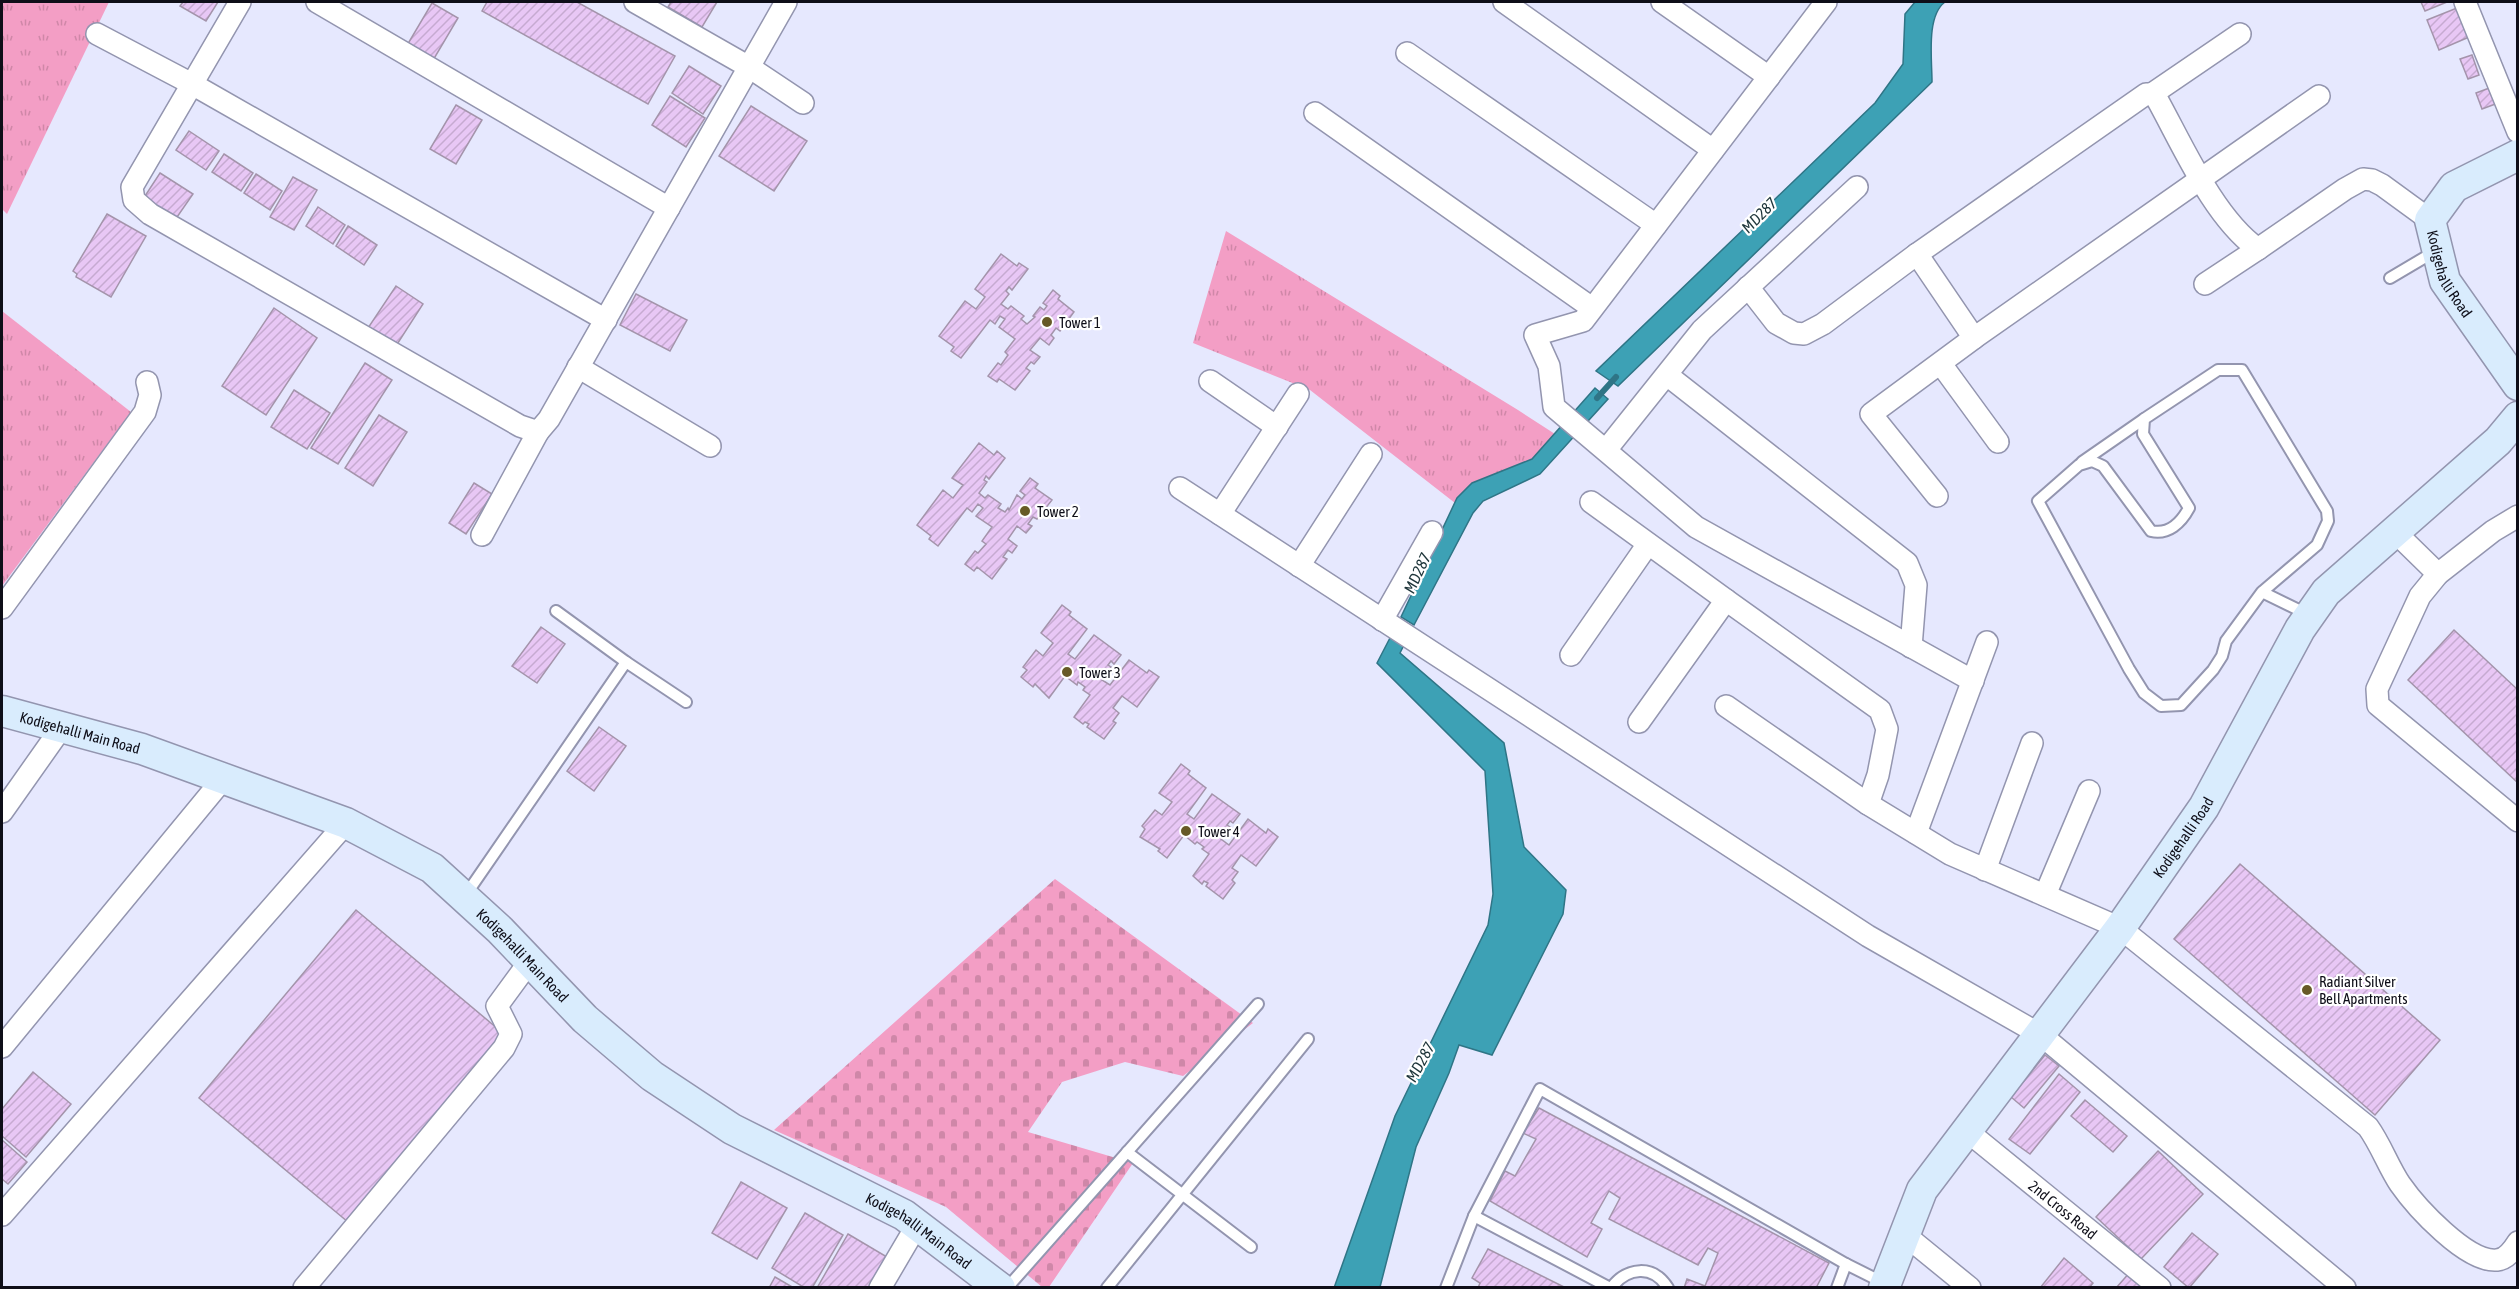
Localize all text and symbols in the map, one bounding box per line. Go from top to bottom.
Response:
water label: MD287 [1738,193,1781,236]
street label: Kodigehalli Road [2424,228,2476,320]
place label: Tower 1 [1059,314,1101,331]
marker: Tower 1 [1040,315,1054,329]
place label: Tower 2 [1037,503,1079,520]
marker: Tower 2 [1018,504,1032,518]
water label: MD287 [1400,550,1434,596]
place label: Tower 3 [1079,664,1121,681]
marker: Tower 3 [1060,665,1074,679]
street label: Kodigehalli Main Road [18,708,142,757]
street label: Kodigehalli Road [2149,794,2216,881]
place label: Tower 4 [1198,823,1240,840]
marker: Tower 4 [1179,824,1193,838]
street label: Kodigehalli Main Road [473,905,572,1005]
place label: Radiant Silver Bell Apartments [2319,973,2407,1007]
marker: Radiant Silver Bell Apartments [2300,983,2314,997]
water label: MD287 [1402,1039,1438,1085]
street label: 2nd Cross Road [2026,1176,2101,1242]
street label: Kodigehalli Main Road [863,1189,975,1272]

